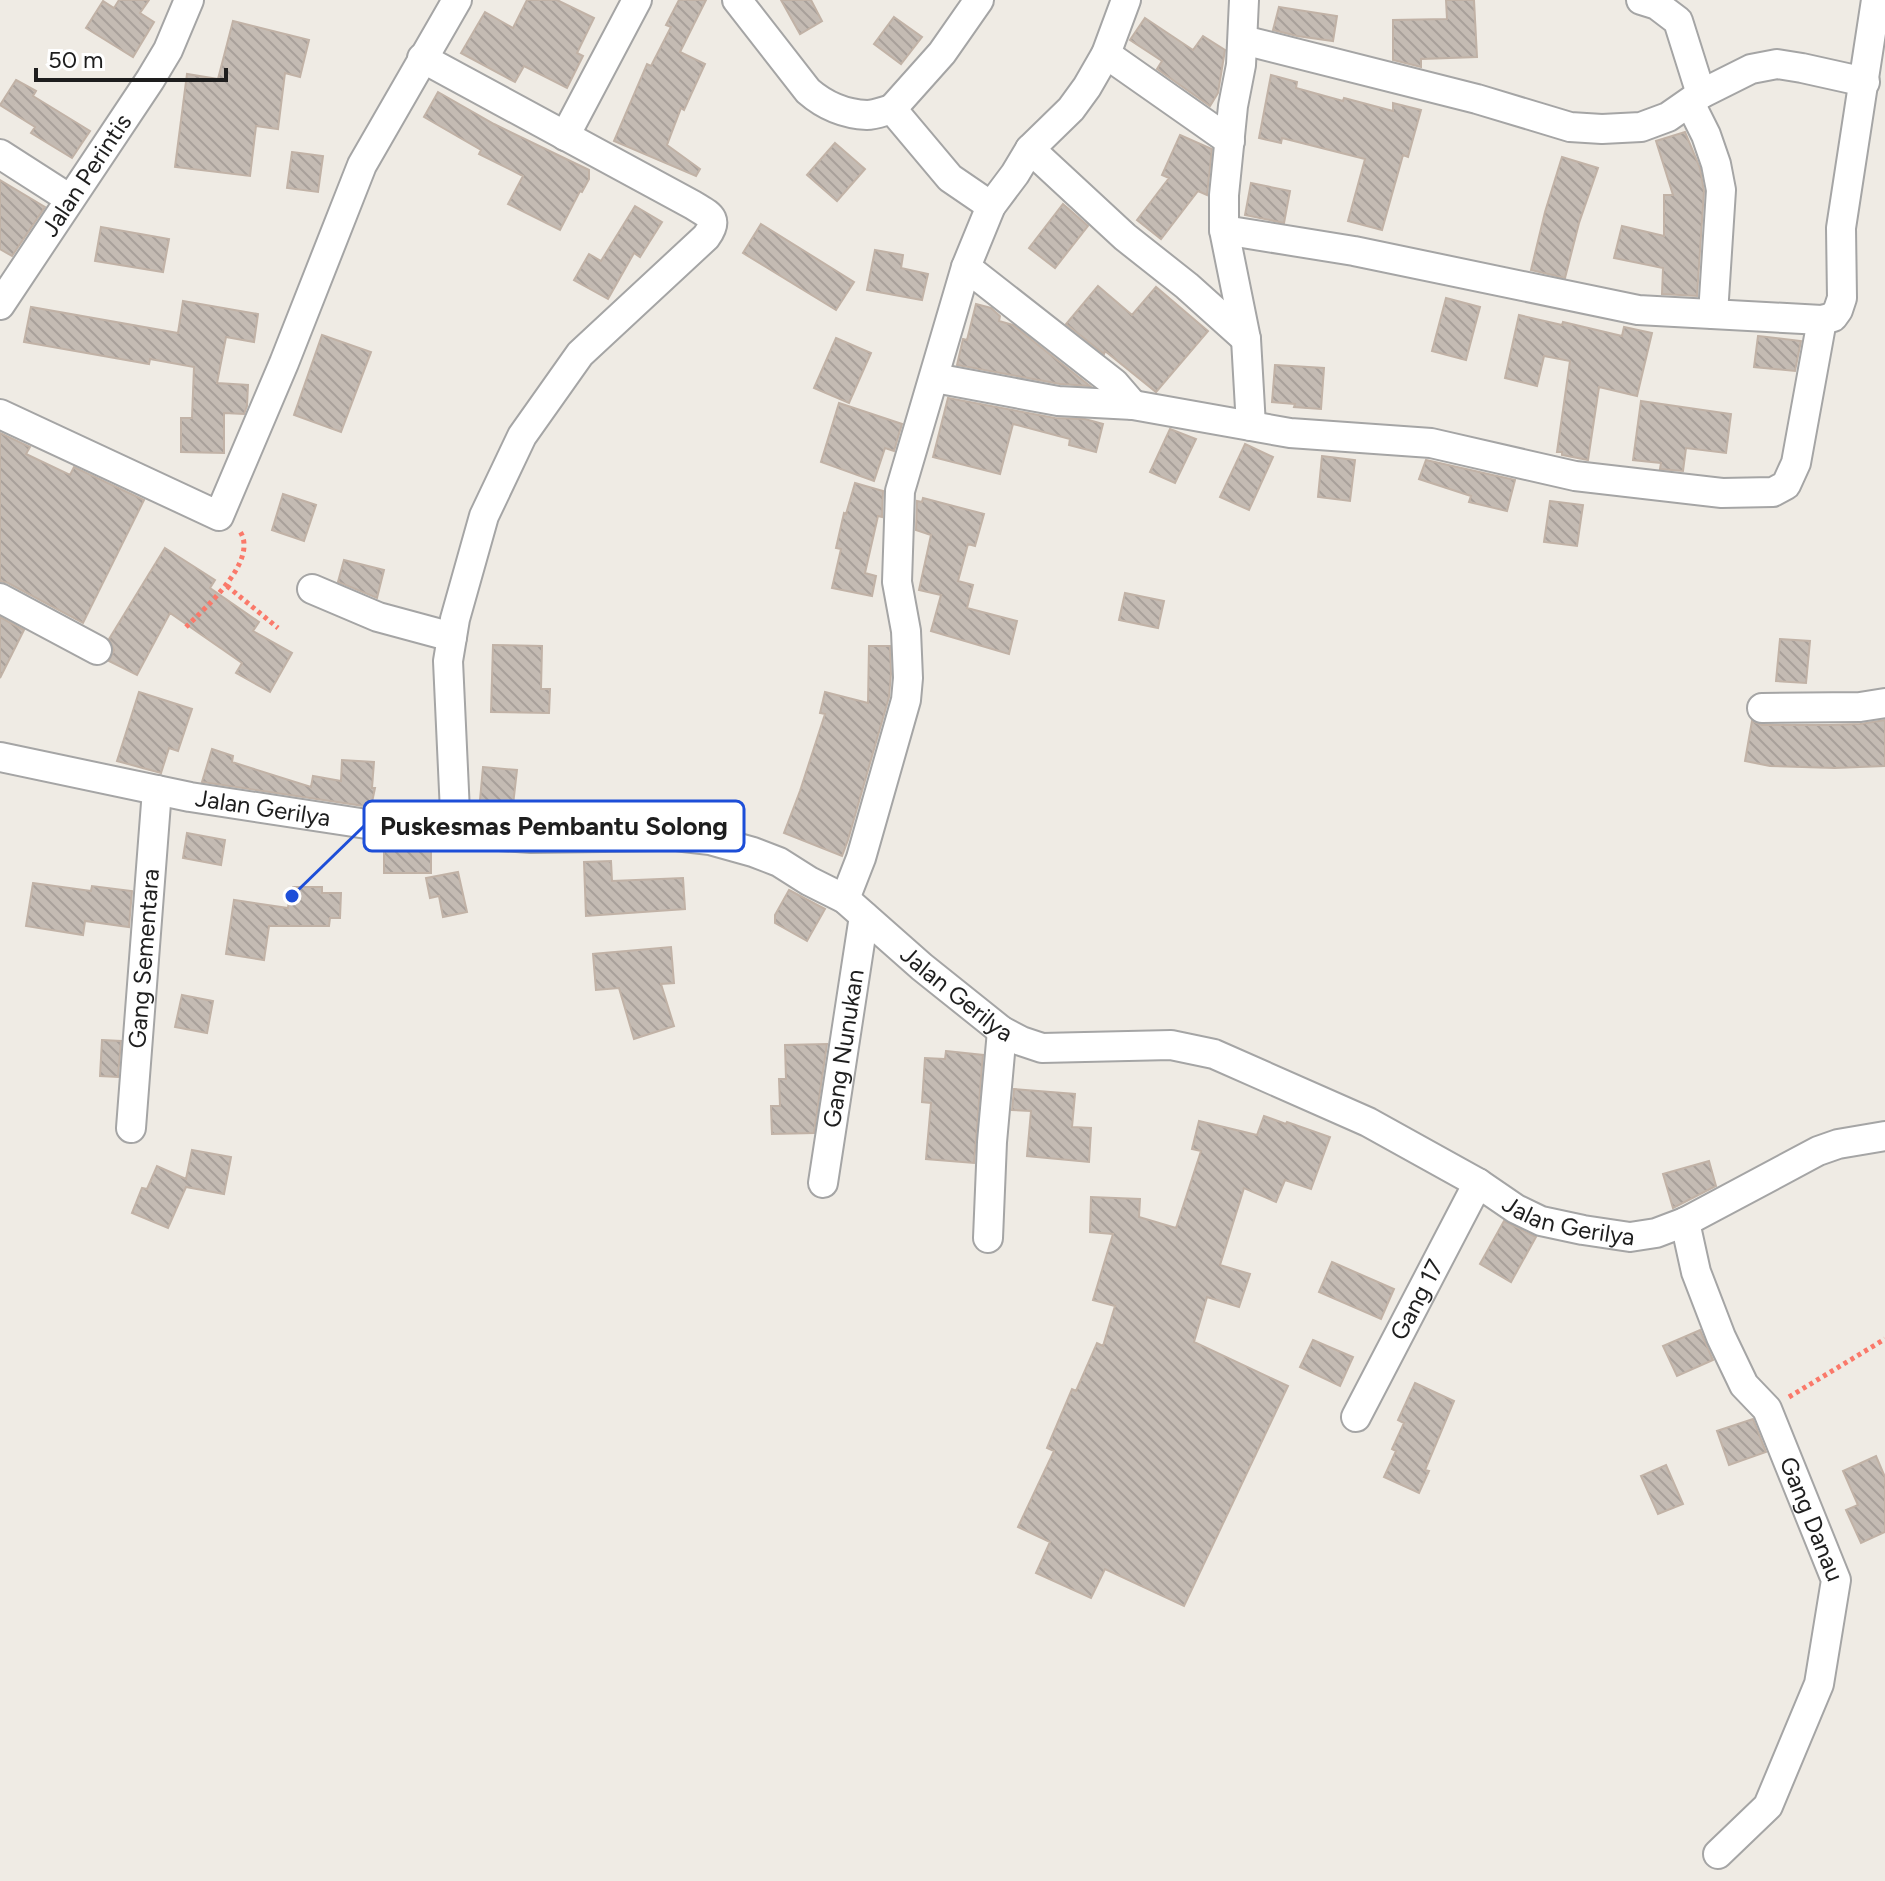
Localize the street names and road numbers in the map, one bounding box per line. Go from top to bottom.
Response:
street label: Jalan Perintis [35,108,137,242]
street label: Jalan Gerilya [193,783,333,832]
street label: Gang Sementara [122,867,165,1050]
street label: Jalan Gerilya [894,940,1017,1048]
street label: Gang Nunukan [817,967,870,1130]
street label: Jalan Gerilya [1497,1189,1637,1252]
street label: Gang 17 [1384,1254,1450,1345]
street label: Gang Danau [1774,1452,1850,1585]

